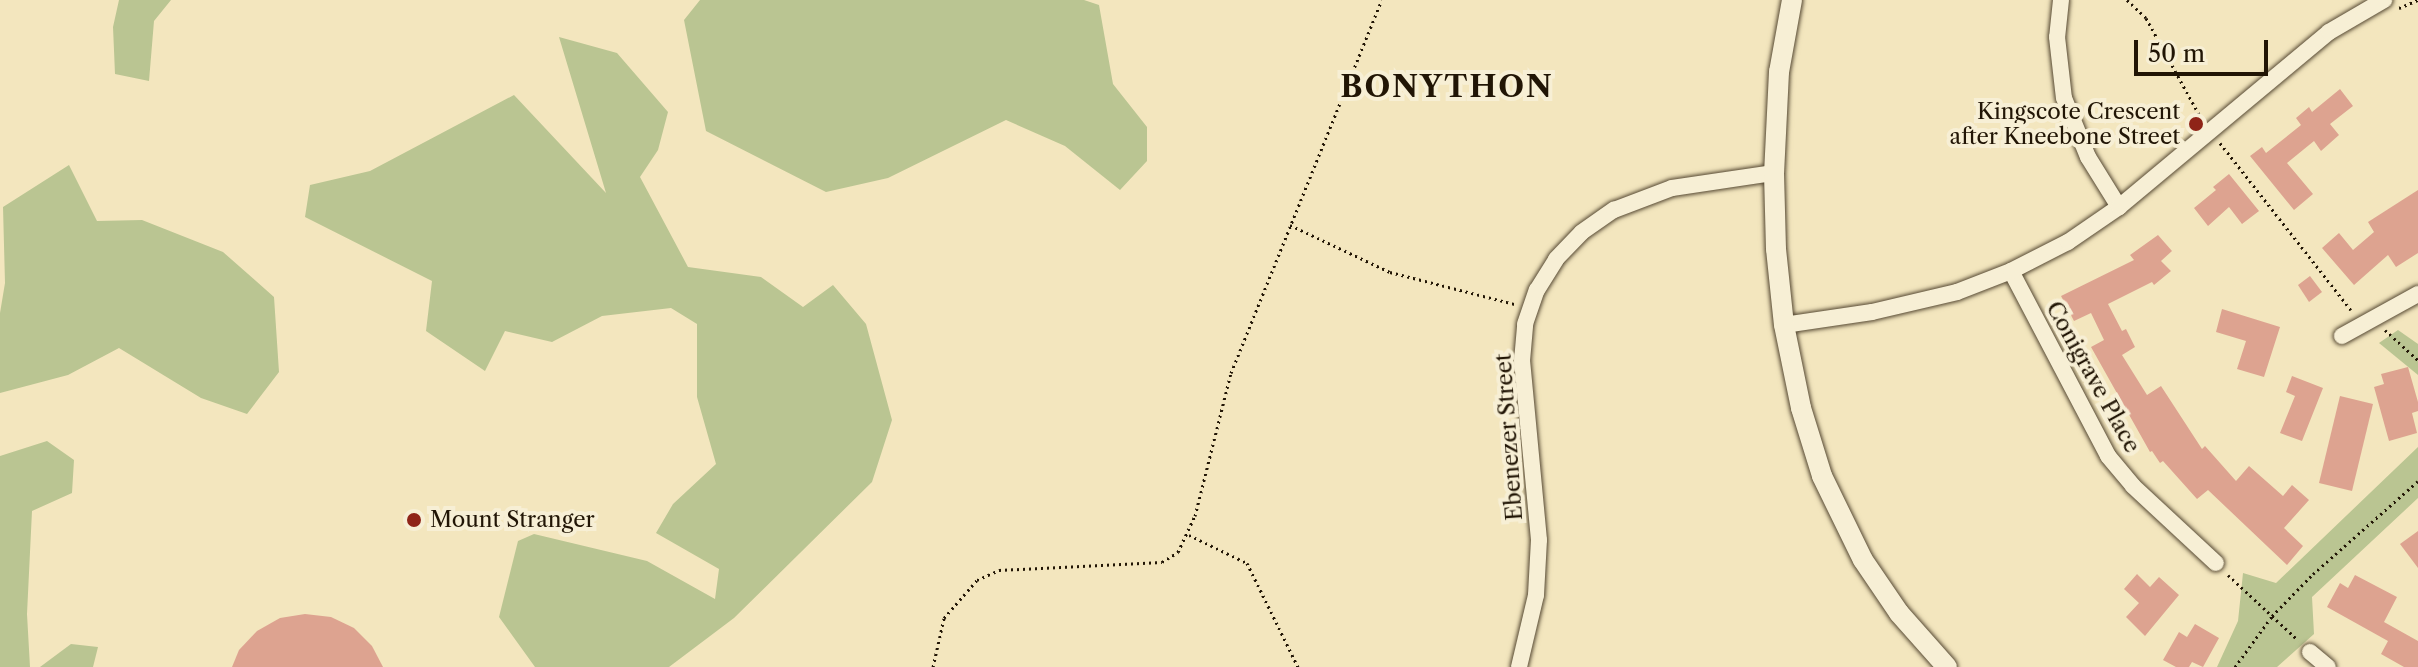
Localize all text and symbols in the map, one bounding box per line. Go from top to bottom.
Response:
scale bar [2138,24,2272,74]
text: 50 m [2148,39,2205,68]
district label: BONYTHON [1340,69,1554,105]
place label: Kingscote Crescent after Kneebone Street [1949,98,2180,150]
marker: Kingscote Crescent after Kneebone Street [2187,115,2205,133]
street label: Conigrave Place [2041,297,2145,457]
street label: Ebenezer Street [1490,352,1528,522]
place label: Mount Stranger [430,507,595,533]
marker: Mount Stranger [405,511,423,529]

